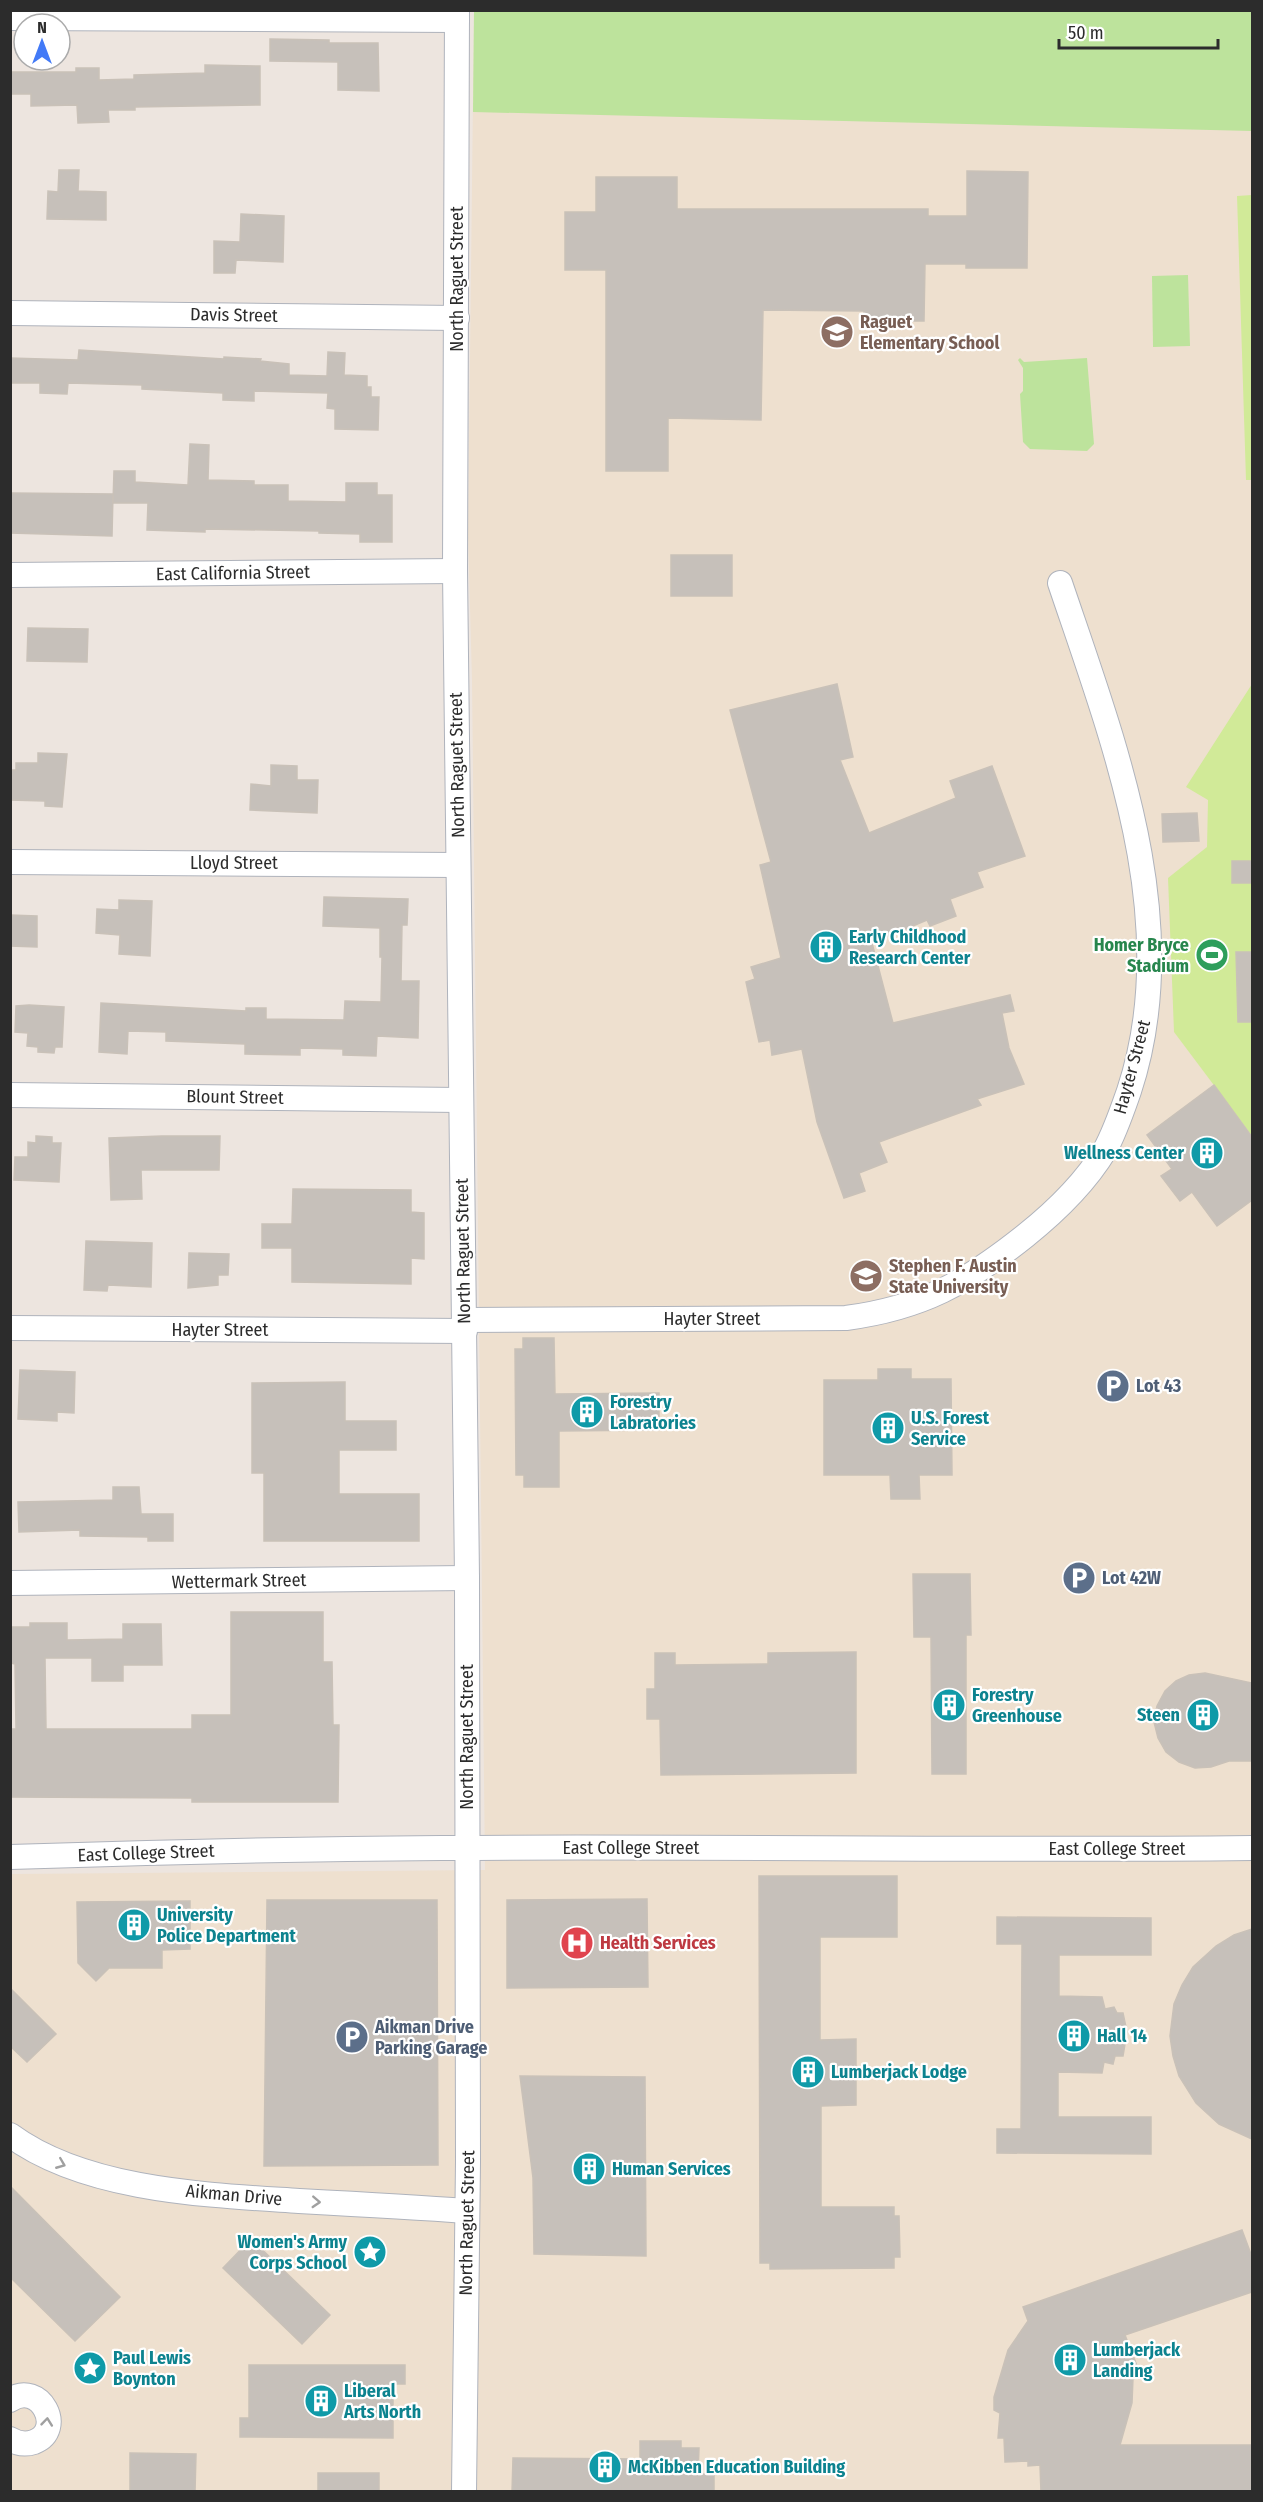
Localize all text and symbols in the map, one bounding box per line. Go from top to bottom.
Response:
north arrow [12,12,72,72]
scale bar [1059,12,1218,50]
text: N [37,18,47,37]
text: 50 m [1068,22,1104,44]
street label: North Raguet Street [446,206,468,352]
street label: Davis Street [190,303,278,327]
place label: Raguet Elementary School [860,311,999,354]
school or university icon: Raguet Elementary School [819,314,855,350]
street label: East California Street [156,561,310,585]
street label: North Raguet Street [445,692,469,838]
street label: Lloyd Street [190,852,278,874]
place label: Early Childhood Research Center [849,926,971,969]
building icon: Early Childhood Research Center [808,929,844,965]
place label: Homer Bryce Stadium [1094,934,1189,977]
sports icon: Homer Bryce Stadium [1194,937,1230,973]
street label: Hayter Street [1109,1017,1155,1117]
street label: Blount Street [186,1085,284,1109]
building icon: Wellness Center [1189,1135,1225,1171]
place label: Wellness Center [1064,1142,1184,1164]
street label: North Raguet Street [451,1178,475,1324]
place label: Stephen F. Austin State University [889,1255,1017,1298]
school or university icon: Stephen F. Austin State University [848,1258,884,1294]
street label: Hayter Street [664,1308,760,1330]
street label: Hayter Street [172,1319,268,1341]
parking icon: Lot 43 [1095,1368,1131,1404]
place label: Lot 43 [1136,1375,1182,1397]
place label: Forestry Labratories [610,1391,696,1434]
building icon: Forestry Labratories [569,1394,605,1430]
place label: U.S. Forest Service [911,1407,990,1450]
building icon: U.S. Forest Service [870,1410,906,1446]
parking icon: Lot 42W [1061,1560,1097,1596]
place label: Lot 42W [1102,1567,1161,1589]
street label: Wettermark Street [171,1569,307,1593]
street label: North Raguet Street [456,1664,478,1810]
place label: Forestry Greenhouse [972,1684,1062,1727]
building icon: Forestry Greenhouse [931,1687,967,1723]
building icon: Steen [1185,1697,1221,1733]
place label: Steen [1137,1704,1180,1726]
street label: East College Street [563,1837,700,1859]
street label: East College Street [1049,1838,1186,1860]
street label: East College Street [77,1840,215,1866]
place label: University Police Department [157,1904,296,1947]
building icon: University Police Department [116,1907,152,1943]
hospital icon: Health Services [559,1925,595,1961]
place label: Health Services [600,1932,716,1954]
place label: Aikman Drive Parking Garage [374,2016,488,2059]
building icon: Hall 14 [1056,2018,1092,2054]
parking icon: Aikman Drive Parking Garage [334,2019,370,2055]
place label: Hall 14 [1097,2025,1147,2047]
building icon: Lumberjack Lodge [790,2054,826,2090]
place label: Lumberjack Lodge [831,2061,967,2083]
street label: North Raguet Street [455,2150,479,2296]
building icon: Human Services [571,2151,607,2187]
one-way arrow [55,2157,66,2169]
place label: Human Services [612,2158,731,2180]
street label: Aikman Drive [185,2180,283,2210]
one-way arrow [311,2195,320,2208]
place label: Women's Army Corps School [238,2231,347,2274]
place icon: Women's Army Corps School [352,2234,388,2270]
place label: Lumberjack Landing [1093,2339,1181,2382]
building icon: Lumberjack Landing [1052,2342,1088,2378]
place label: Paul Lewis Boynton [113,2347,191,2390]
place icon: Paul Lewis Boynton [72,2350,108,2386]
place label: Liberal Arts North [343,2380,421,2423]
building icon: Liberal Arts North [303,2383,339,2419]
one-way arrow [40,2417,53,2427]
building icon: McKibben Education Building [587,2449,623,2485]
place label: McKibben Education Building [628,2456,845,2478]

